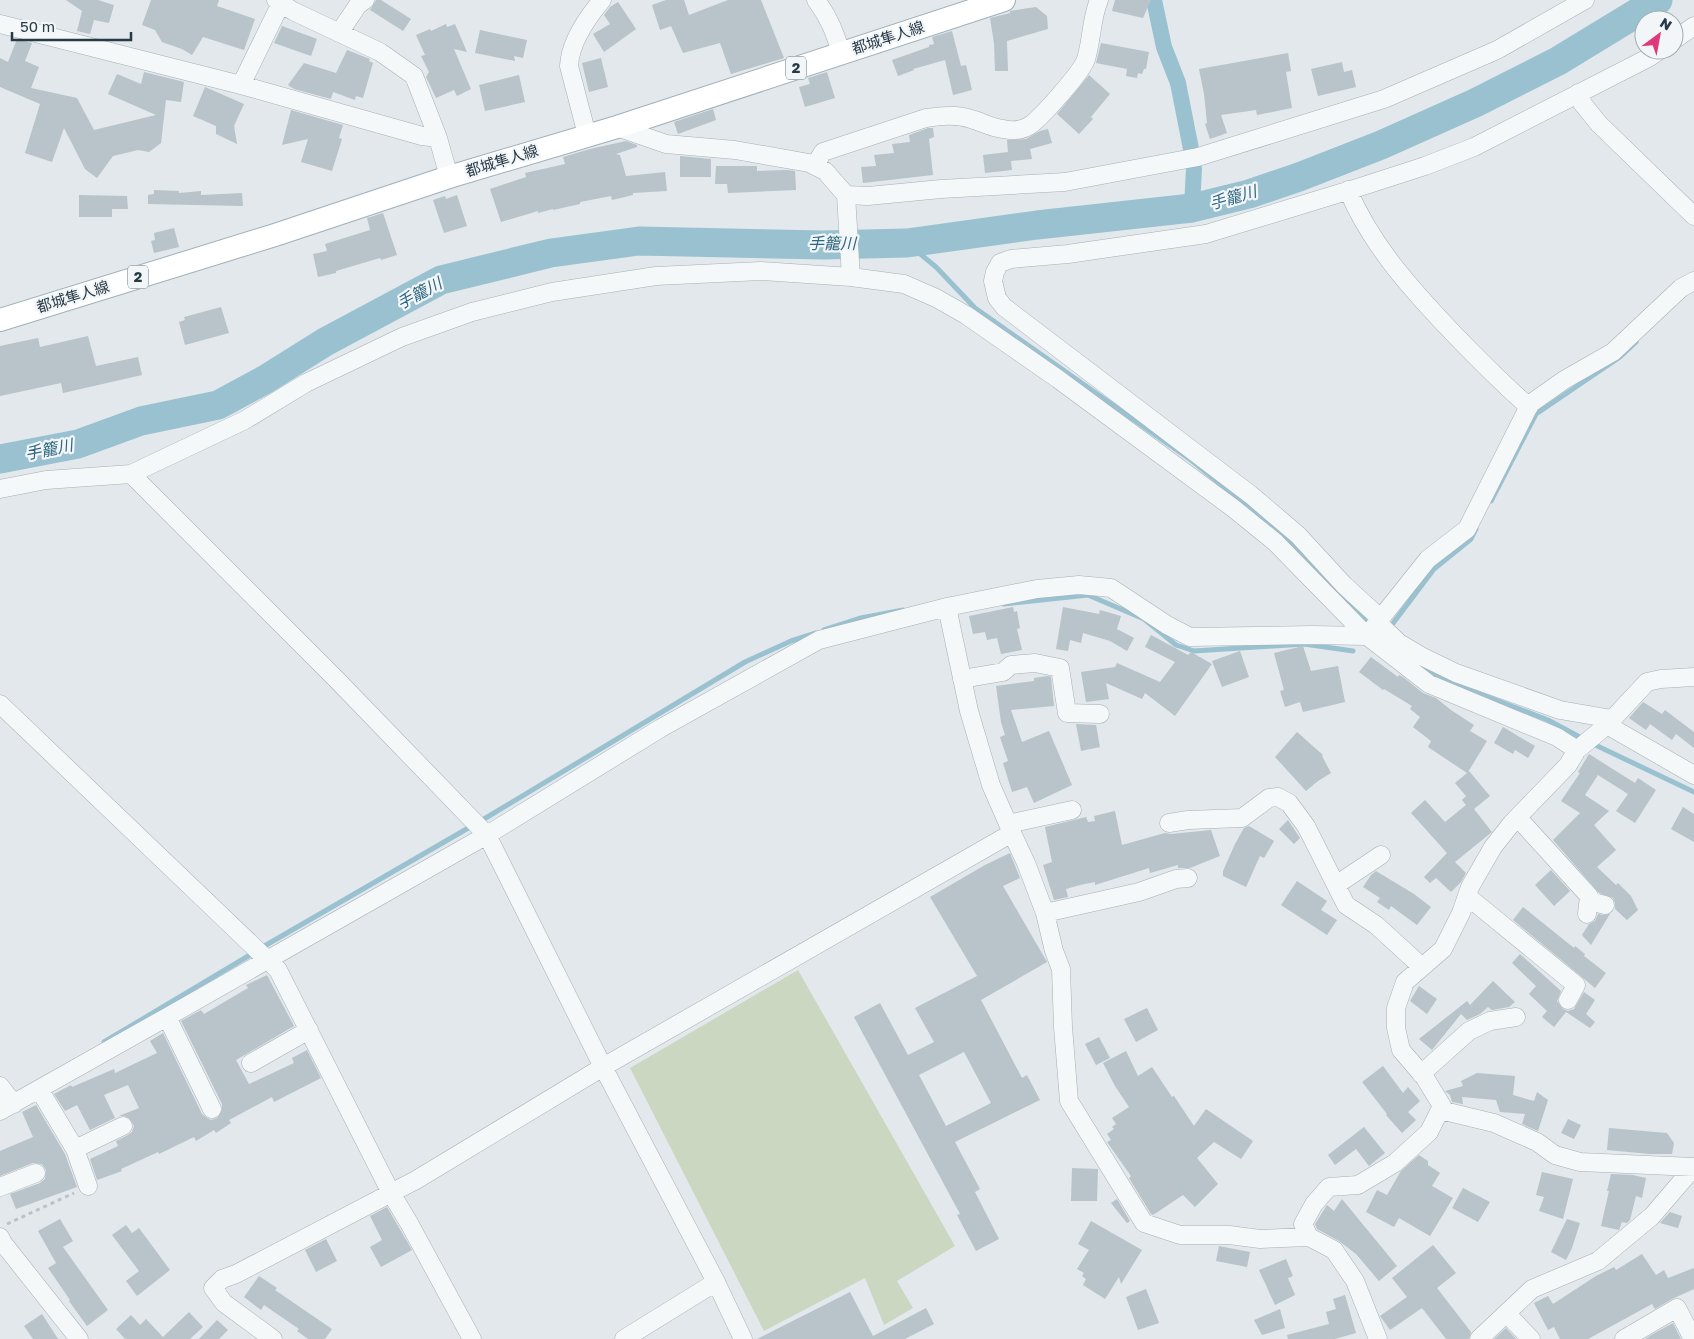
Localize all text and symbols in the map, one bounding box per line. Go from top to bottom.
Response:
scale bar [12,10,131,42]
north arrow [1634,10,1684,60]
text: N [1657,14,1675,34]
text: 50 m [20,17,55,35]
street label: 都城隼人線 [849,17,926,57]
road number: 2 [786,56,806,80]
street label: 都城隼人線 [463,140,540,180]
water label: 手籠川 [1207,180,1261,213]
water label: 手籠川 [808,233,858,253]
road number: 2 [128,266,148,288]
water label: 手籠川 [393,272,447,313]
street label: 都城隼人線 [34,276,111,316]
water label: 手籠川 [24,434,76,463]

